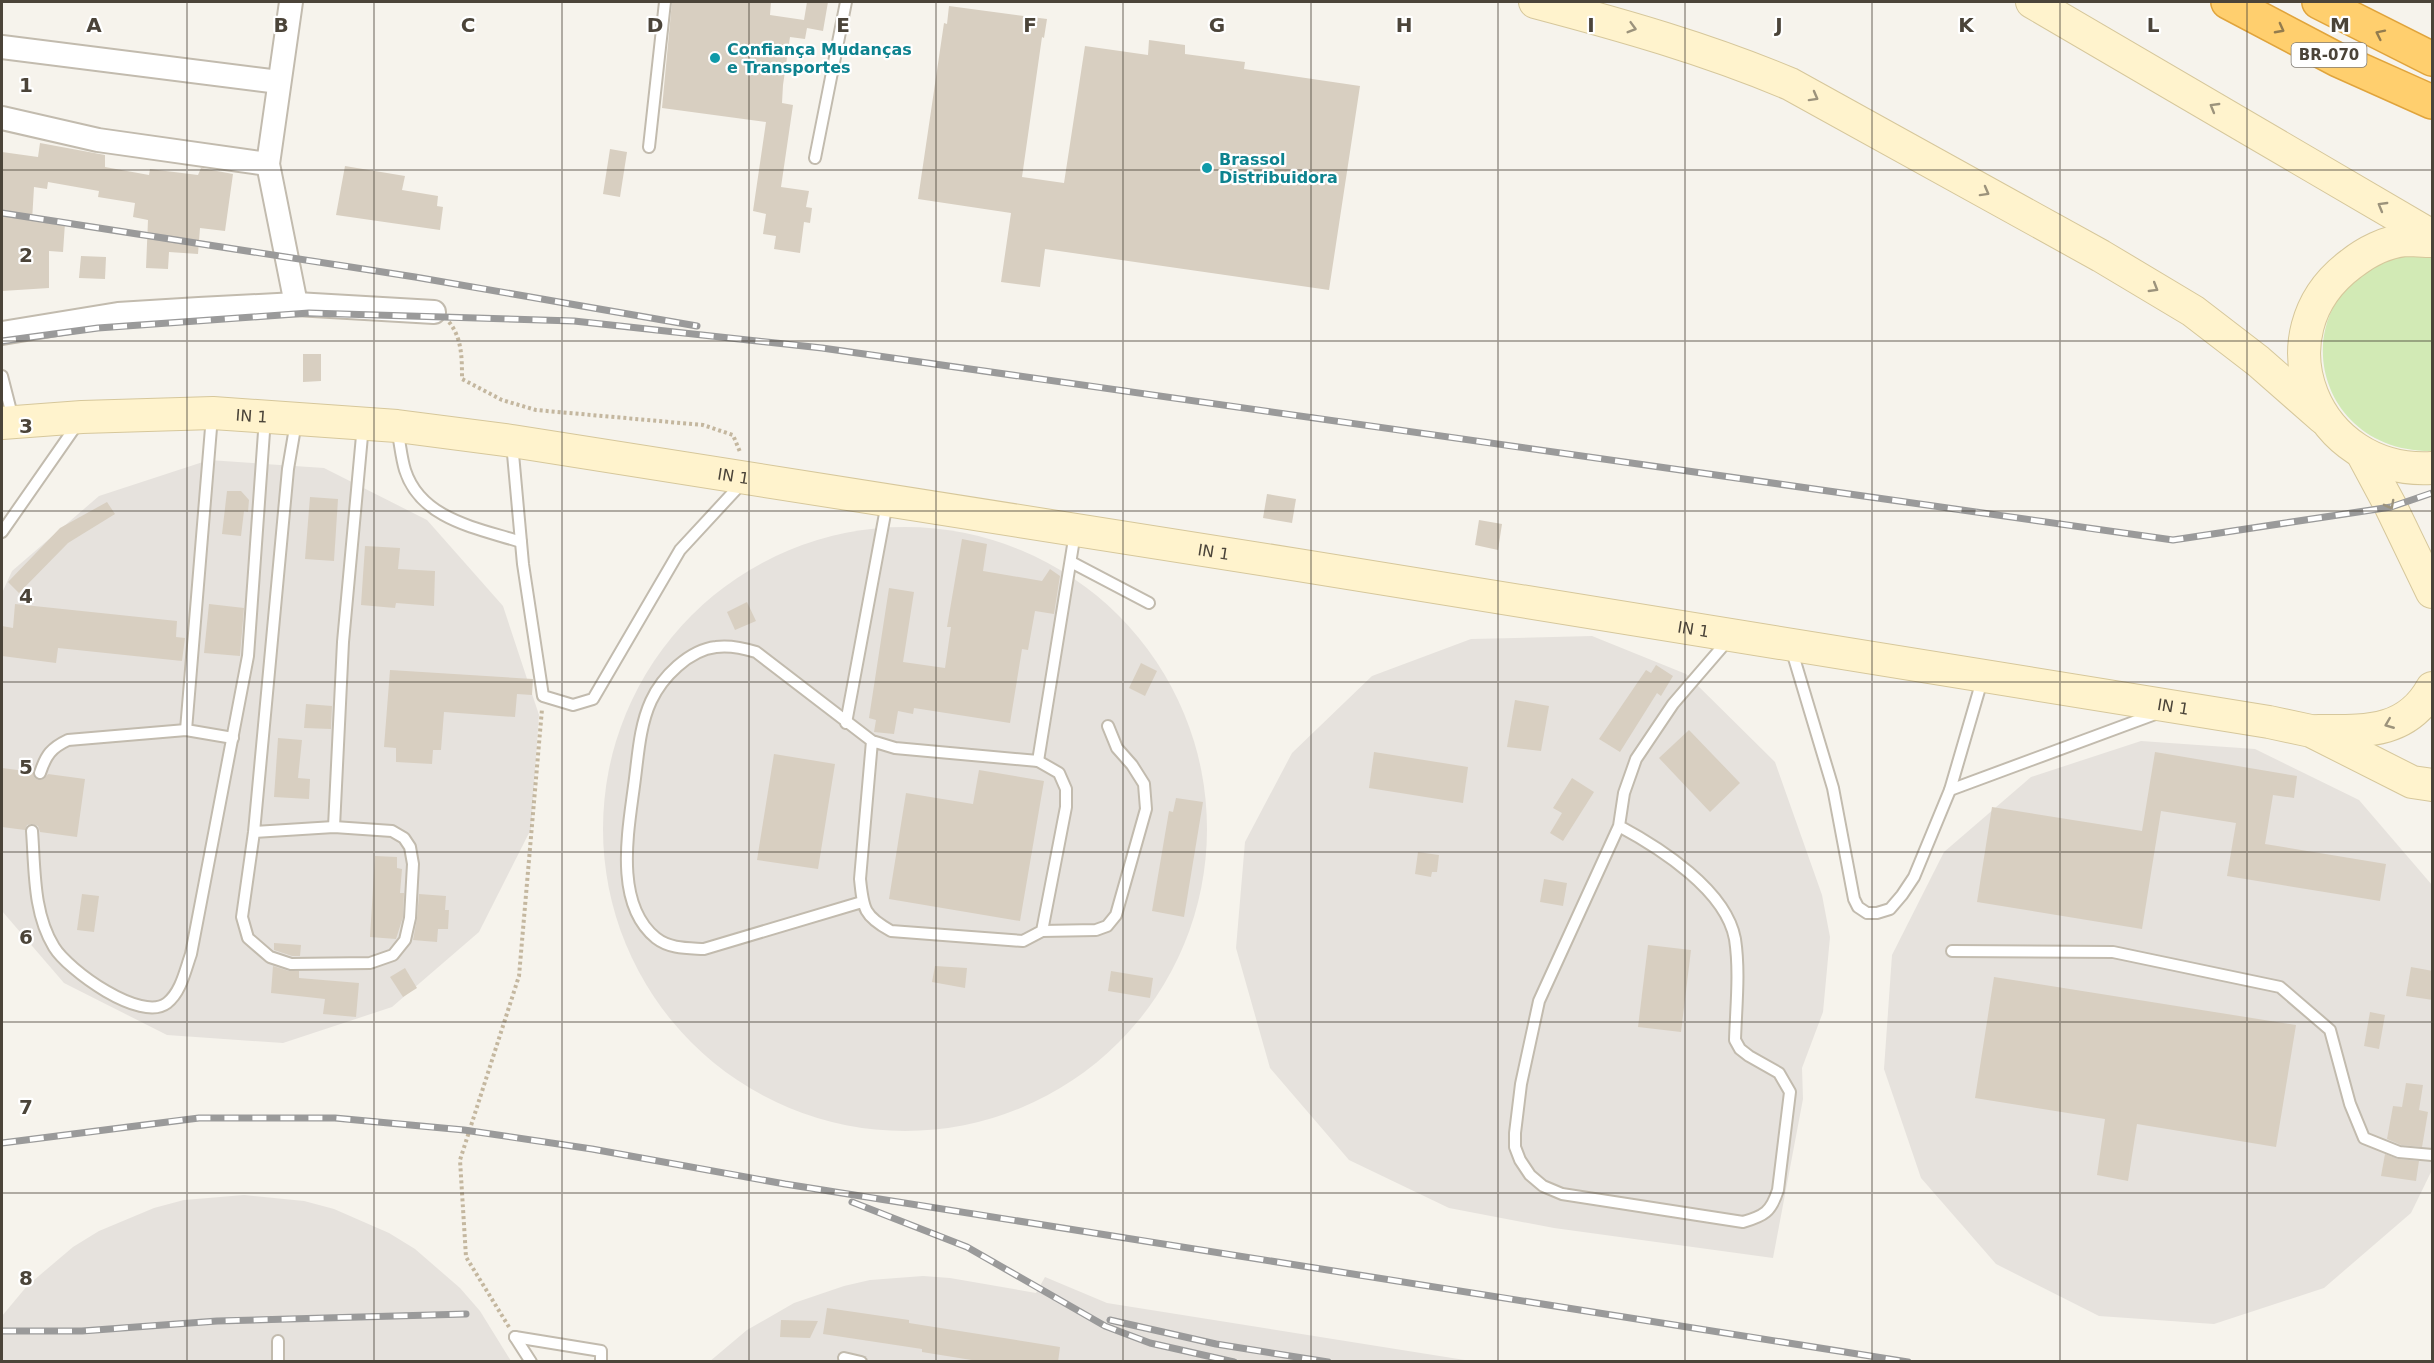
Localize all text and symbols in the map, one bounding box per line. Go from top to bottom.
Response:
text: A [86,13,102,37]
text: B [273,13,289,37]
text: C [461,13,475,37]
text: D [647,13,663,37]
text: E [836,13,850,37]
text: F [1023,13,1037,37]
text: G [1209,13,1225,37]
text: H [1396,13,1412,37]
text: I [1587,13,1595,37]
text: J [1773,13,1783,37]
text: K [1958,13,1975,37]
text: L [2147,13,2160,37]
text: M [2330,13,2350,37]
one-way arrow [1626,21,1637,33]
one-way arrow [2273,22,2284,33]
one-way arrow [2375,29,2386,41]
place label: Confiança Mudanças e Transportes [727,40,912,77]
road number: BR-070 [2292,43,2366,67]
marker: Confiança Mudanças e Transportes [708,51,722,65]
text: 1 [19,73,33,97]
one-way arrow [1808,90,1818,101]
one-way arrow [2210,103,2220,115]
place label: Brassol Distribuidora [1219,150,1338,187]
marker: Brassol Distribuidora [1200,161,1214,175]
one-way arrow [1979,184,1989,196]
one-way arrow [2378,202,2388,213]
text: 2 [19,243,33,267]
one-way arrow [2148,281,2158,293]
street label: IN 1 [235,406,268,427]
text: 3 [19,414,33,438]
street label: IN 1 [716,465,751,488]
one-way arrow [2383,498,2394,509]
street label: IN 1 [1196,540,1231,564]
text: 4 [19,584,33,608]
street label: IN 1 [1676,617,1711,641]
street label: IN 1 [2156,695,2190,719]
one-way arrow [2385,717,2396,729]
text: 5 [19,755,33,779]
text: 6 [19,925,33,949]
text: 7 [19,1095,33,1119]
text: 8 [19,1266,33,1290]

